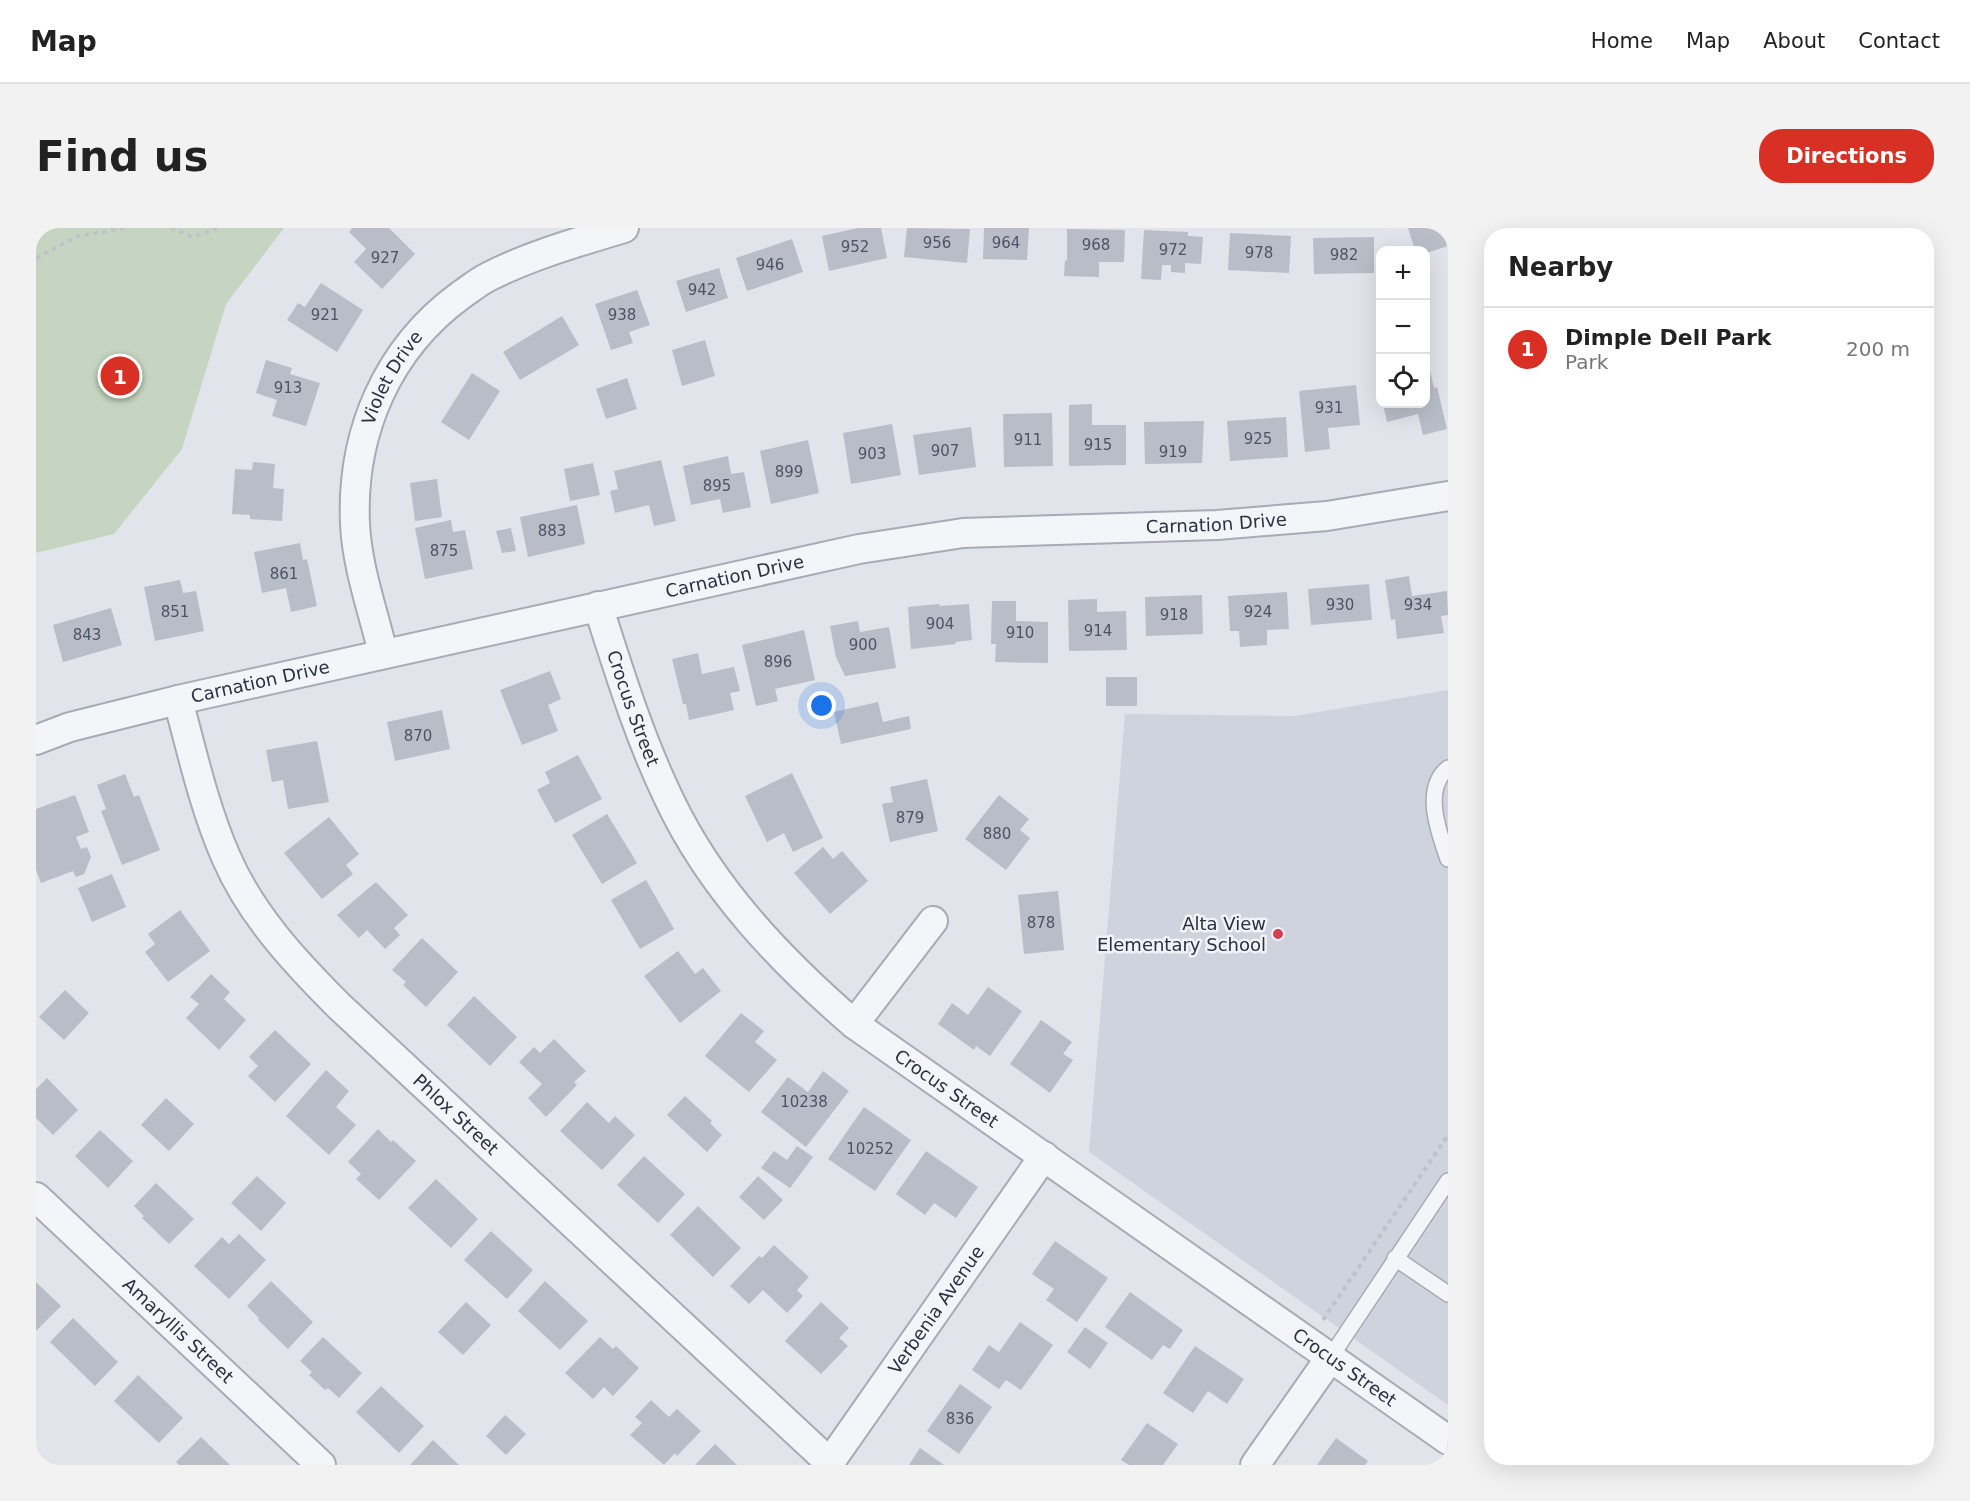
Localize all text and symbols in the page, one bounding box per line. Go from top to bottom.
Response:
text: Map [30,25,97,58]
text: Home [1591,29,1653,53]
text: Map [1686,29,1730,53]
text: About [1763,29,1825,53]
text: Contact [1858,29,1940,53]
button: Directions [1759,129,1934,183]
text: Find us [36,132,209,181]
house number: 956 [923,234,951,252]
house number: 964 [992,234,1020,252]
house number: 968 [1082,236,1110,254]
house number: 952 [841,238,869,256]
house number: 972 [1159,241,1187,259]
house number: 978 [1245,244,1273,262]
house number: 982 [1330,246,1358,264]
map controls [1376,246,1430,408]
button: + [1376,246,1430,300]
house number: 927 [371,249,399,267]
text: Nearby [1508,252,1613,282]
house number: 946 [756,256,784,274]
house number: 942 [688,281,716,299]
button: − [1376,300,1430,354]
house number: 921 [311,306,339,324]
house number: 938 [608,306,636,324]
text: Dimple Dell Park [1565,325,1771,350]
street label: Violet Drive [357,326,427,427]
text: 1 [1521,337,1534,361]
text: 200 m [1846,337,1910,361]
text: Park [1565,350,1608,374]
pin: 1 [100,354,140,398]
button: locate [1376,354,1430,408]
house number: 913 [274,379,302,397]
house number: 931 [1315,399,1343,417]
house number: 925 [1244,430,1272,448]
house number: 911 [1014,431,1042,449]
house number: 915 [1084,436,1112,454]
house number: 907 [931,442,959,460]
house number: 919 [1159,443,1187,461]
house number: 903 [858,445,886,463]
house number: 899 [775,463,803,481]
house number: 895 [703,477,731,495]
street label: Carnation Drive [1145,508,1288,537]
house number: 883 [538,522,566,540]
house number: 875 [430,542,458,560]
street label: Carnation Drive [663,551,806,602]
house number: 861 [270,565,298,583]
house number: 930 [1326,596,1354,614]
house number: 934 [1404,596,1432,614]
house number: 851 [161,603,189,621]
house number: 924 [1244,603,1272,621]
house number: 918 [1160,606,1188,624]
house number: 904 [926,615,954,633]
house number: 914 [1084,622,1112,640]
house number: 910 [1006,624,1034,642]
house number: 843 [73,626,101,644]
house number: 900 [849,636,877,654]
street label: Crocus Street [603,647,664,769]
house number: 896 [764,653,792,671]
street label: Carnation Drive [189,656,331,707]
your location [807,691,836,720]
house number: 870 [404,727,432,745]
house number: 879 [896,809,924,827]
house number: 880 [983,825,1011,843]
place label: Alta View Elementary School [1097,913,1266,955]
house number: 878 [1027,914,1055,932]
marker: Alta View Elementary School [1271,927,1285,941]
street label: Crocus Street [891,1045,1003,1132]
street label: Phlox Street [409,1070,503,1159]
house number: 10238 [780,1093,828,1111]
house number: 10252 [846,1140,894,1158]
street label: Verbenia Avenue [884,1241,988,1378]
street label: Amaryllis Street [119,1273,238,1387]
street label: Crocus Street [1289,1324,1401,1411]
house number: 836 [946,1410,974,1428]

